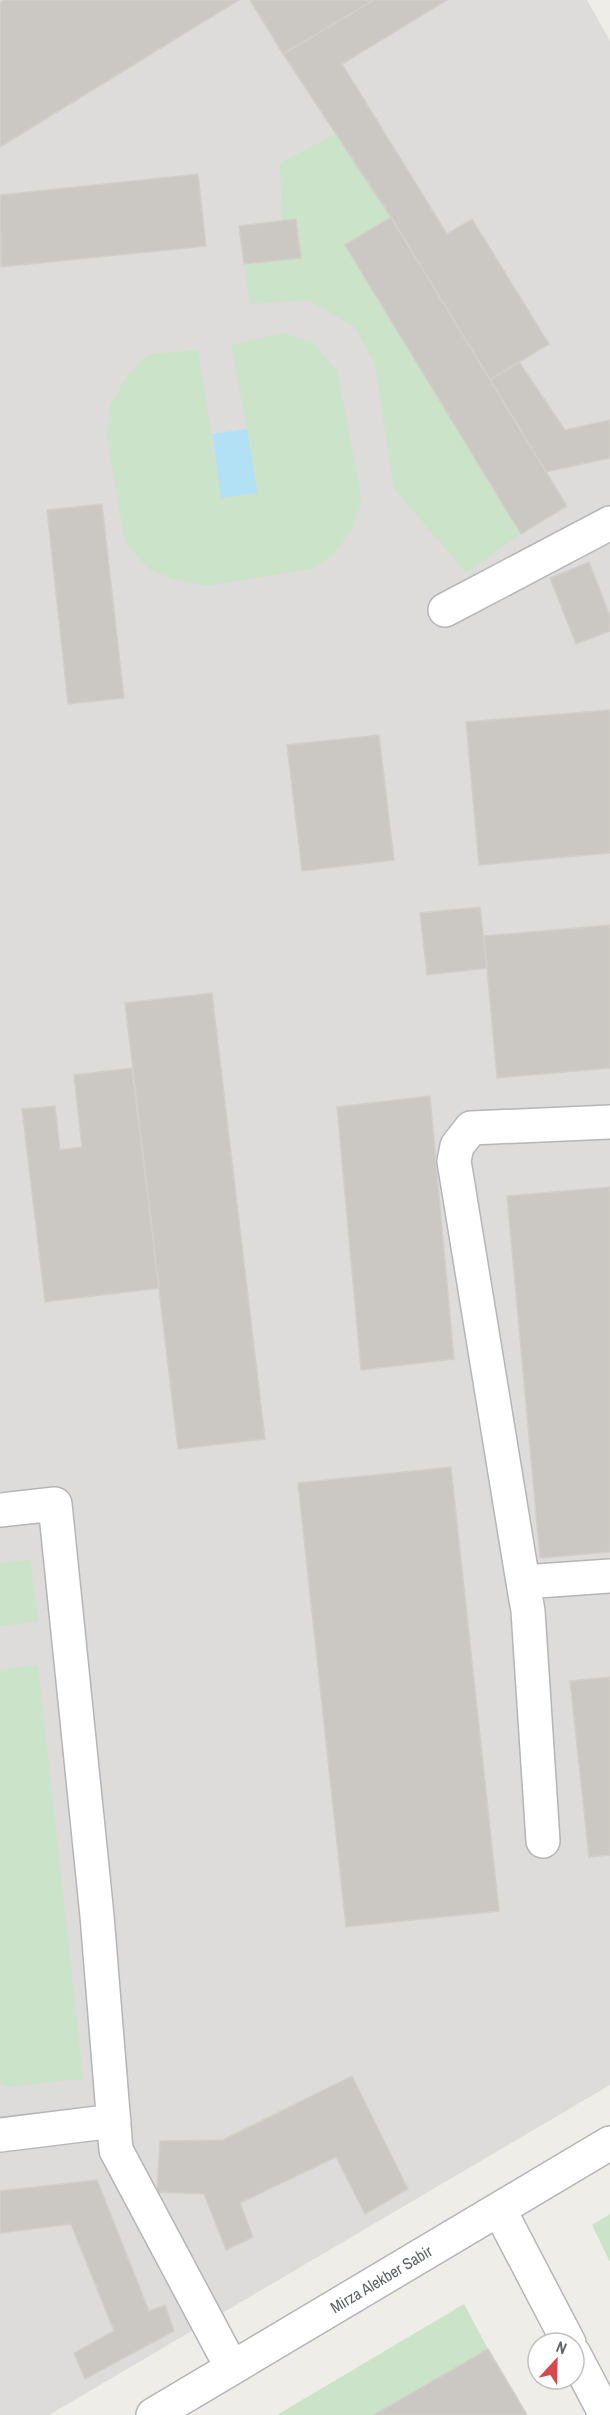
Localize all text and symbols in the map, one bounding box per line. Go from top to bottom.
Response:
street label: Mirza Alekber Sabir [326,2240,437,2318]
north arrow [526,2331,586,2391]
text: N [553,2335,570,2359]

